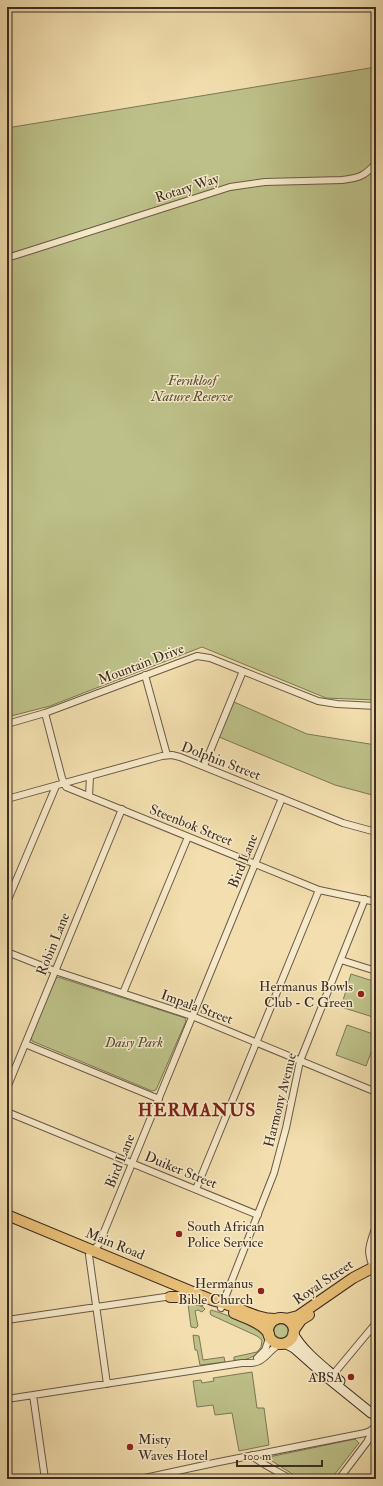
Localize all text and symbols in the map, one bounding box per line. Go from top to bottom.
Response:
street label: Rotary Way [153,169,222,207]
park label: Fernkloof Nature Reserve [150,372,233,405]
street label: Mountain Drive [96,640,186,688]
street label: Dolphin Street [179,738,264,785]
street label: Steenbok Street [147,801,235,850]
street label: Bird Lane [224,831,262,891]
street label: Robin Lane [33,910,73,978]
place label: Hermanus Bowls Club - C Green [259,978,353,1011]
street label: Impala Street [158,986,236,1029]
marker: Hermanus Bowls Club - C Green [356,989,366,999]
park label: Daisy Park [104,1034,163,1051]
street label: Harmony Avenue [260,1051,301,1149]
district label: HERMANUS [138,1099,256,1122]
street label: Bird Lane [101,1131,139,1191]
street label: Duiker Street [142,1148,220,1192]
place label: South African Police Service [187,1218,264,1251]
street label: Main Road [83,1224,147,1264]
marker: South African Police Service [174,1229,184,1239]
street label: Royal Street [290,1255,357,1309]
place label: Hermanus Bible Church [178,1275,254,1308]
marker: Hermanus Bible Church [256,1286,266,1296]
place label: ABSA [307,1369,343,1386]
marker: ABSA [346,1372,356,1382]
place label: Misty Waves Hotel [137,1431,208,1464]
marker: Misty Waves Hotel [125,1442,135,1452]
scale bar [237,1442,322,1468]
text: 100 m [243,1449,272,1464]

